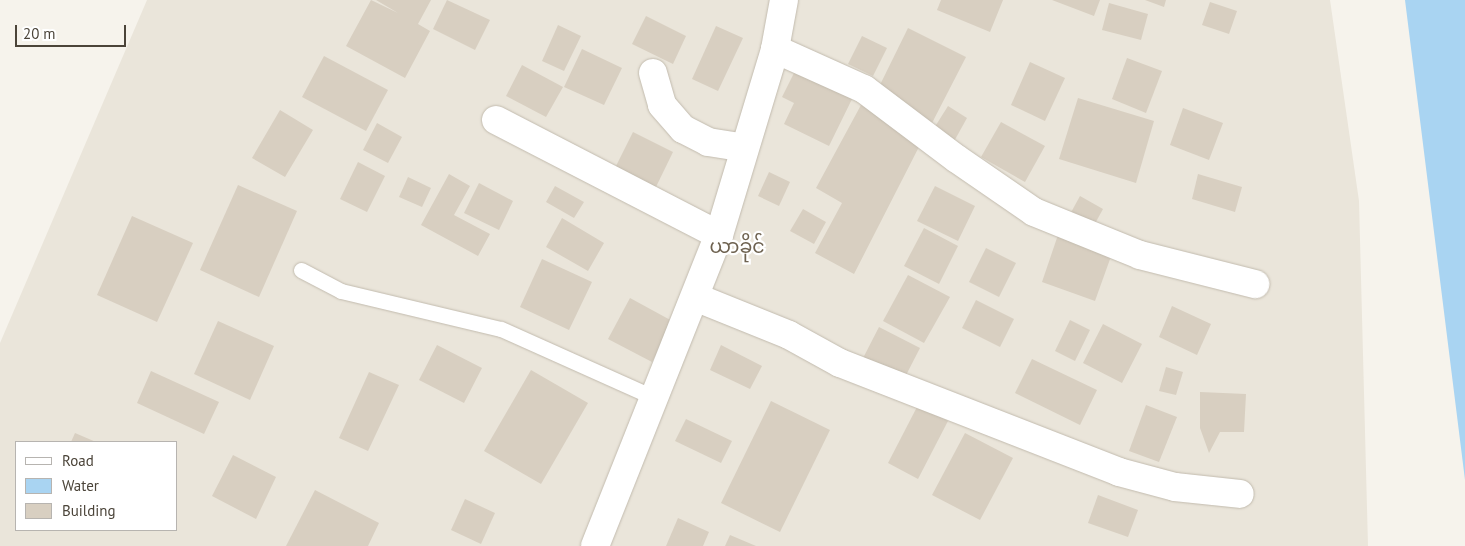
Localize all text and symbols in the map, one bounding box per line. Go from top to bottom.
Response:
scale bar [18,15,129,47]
text: 20 m [23,24,56,43]
district label: ယာခိုင် [709,236,765,258]
legend [15,441,178,531]
text: Road [62,451,94,470]
text: Water [62,476,99,495]
text: Building [62,501,116,520]

